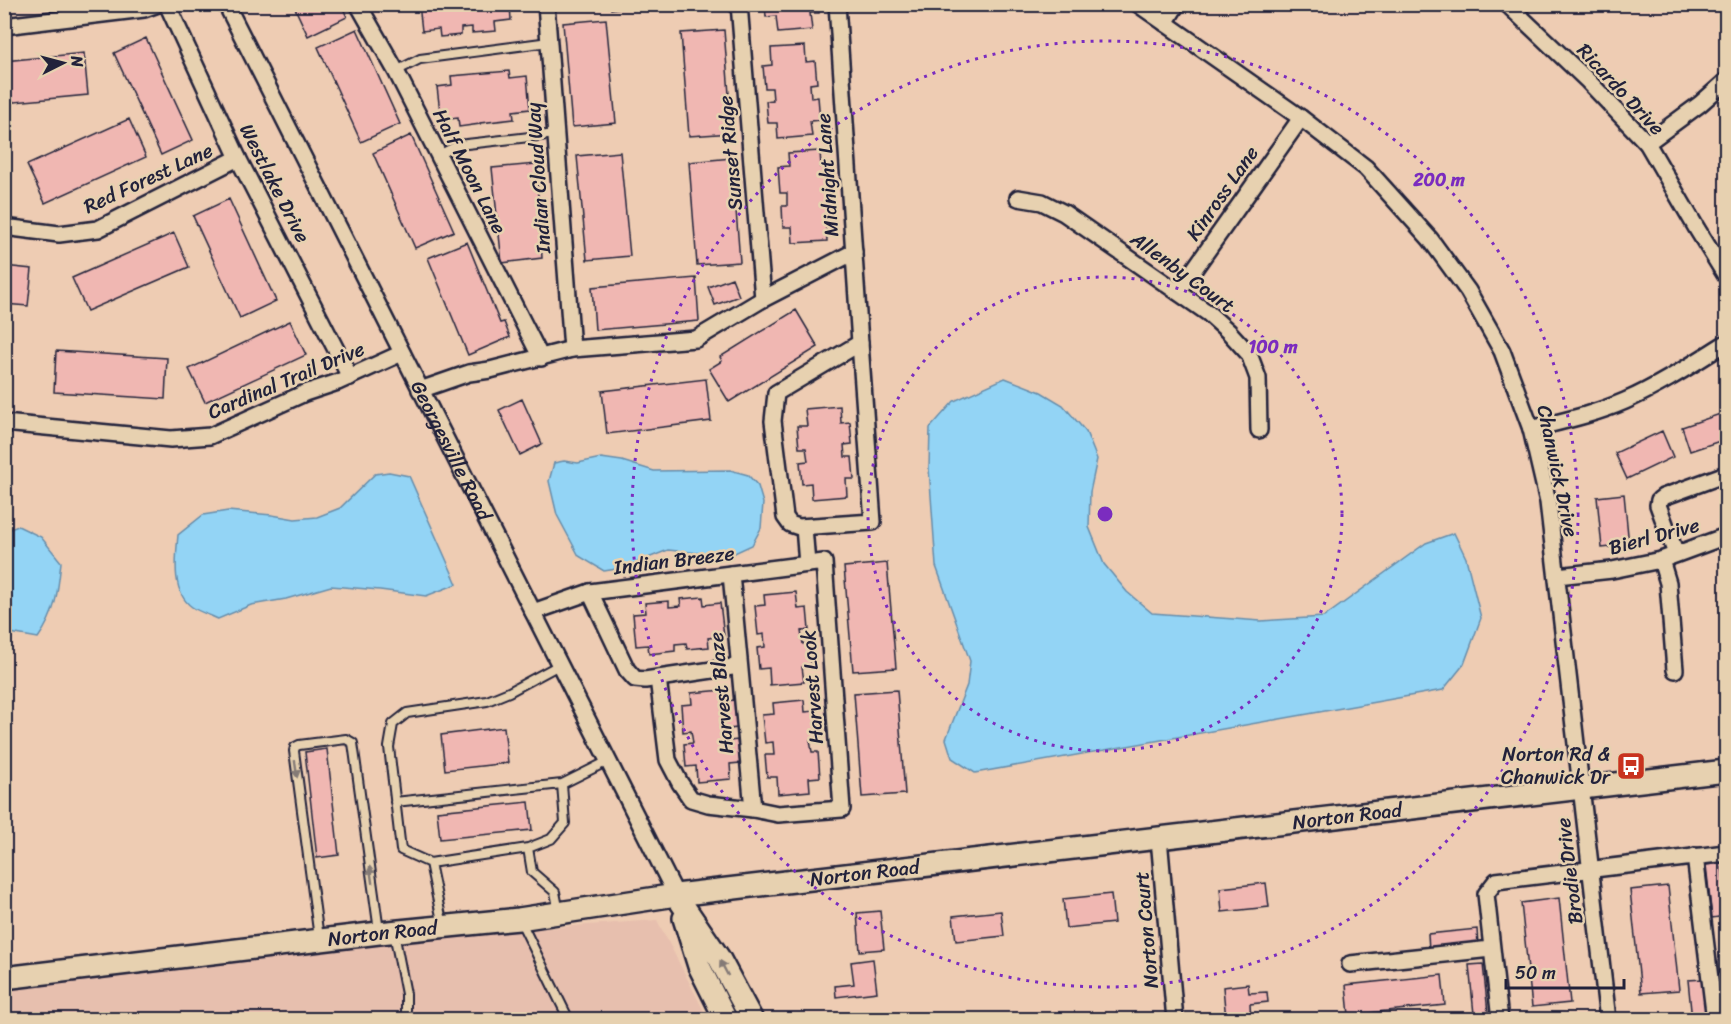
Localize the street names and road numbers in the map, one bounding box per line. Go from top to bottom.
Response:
street label: Ricardo Drive [1568,35,1673,144]
street label: Sunset Ridge [708,94,753,212]
street label: Indian Cloud Way [516,100,561,256]
street label: Half Moon Lane [423,102,516,240]
street label: Midnight Lane [806,112,849,238]
street label: Westlake Drive [229,117,320,249]
street label: Red Forest Lane [78,133,219,224]
street label: Kinross Lane [1177,138,1268,248]
street label: Allenby Court [1122,222,1243,323]
street label: Cardinal Trail Drive [202,332,370,429]
street label: Georgesville Road [401,374,502,528]
street label: Chanwick Drive [1526,402,1589,540]
street label: Bierl Drive [1605,508,1703,565]
street label: Indian Breeze [611,536,736,585]
street label: Harvest Look [791,628,834,745]
street label: Harvest Blaze [699,631,744,755]
street label: Norton Road [1291,792,1405,840]
street label: Brodie Drive [1546,816,1593,926]
street label: Norton Road [808,849,923,897]
street label: Norton Court [1124,870,1169,990]
street label: Norton Road [326,910,440,957]

